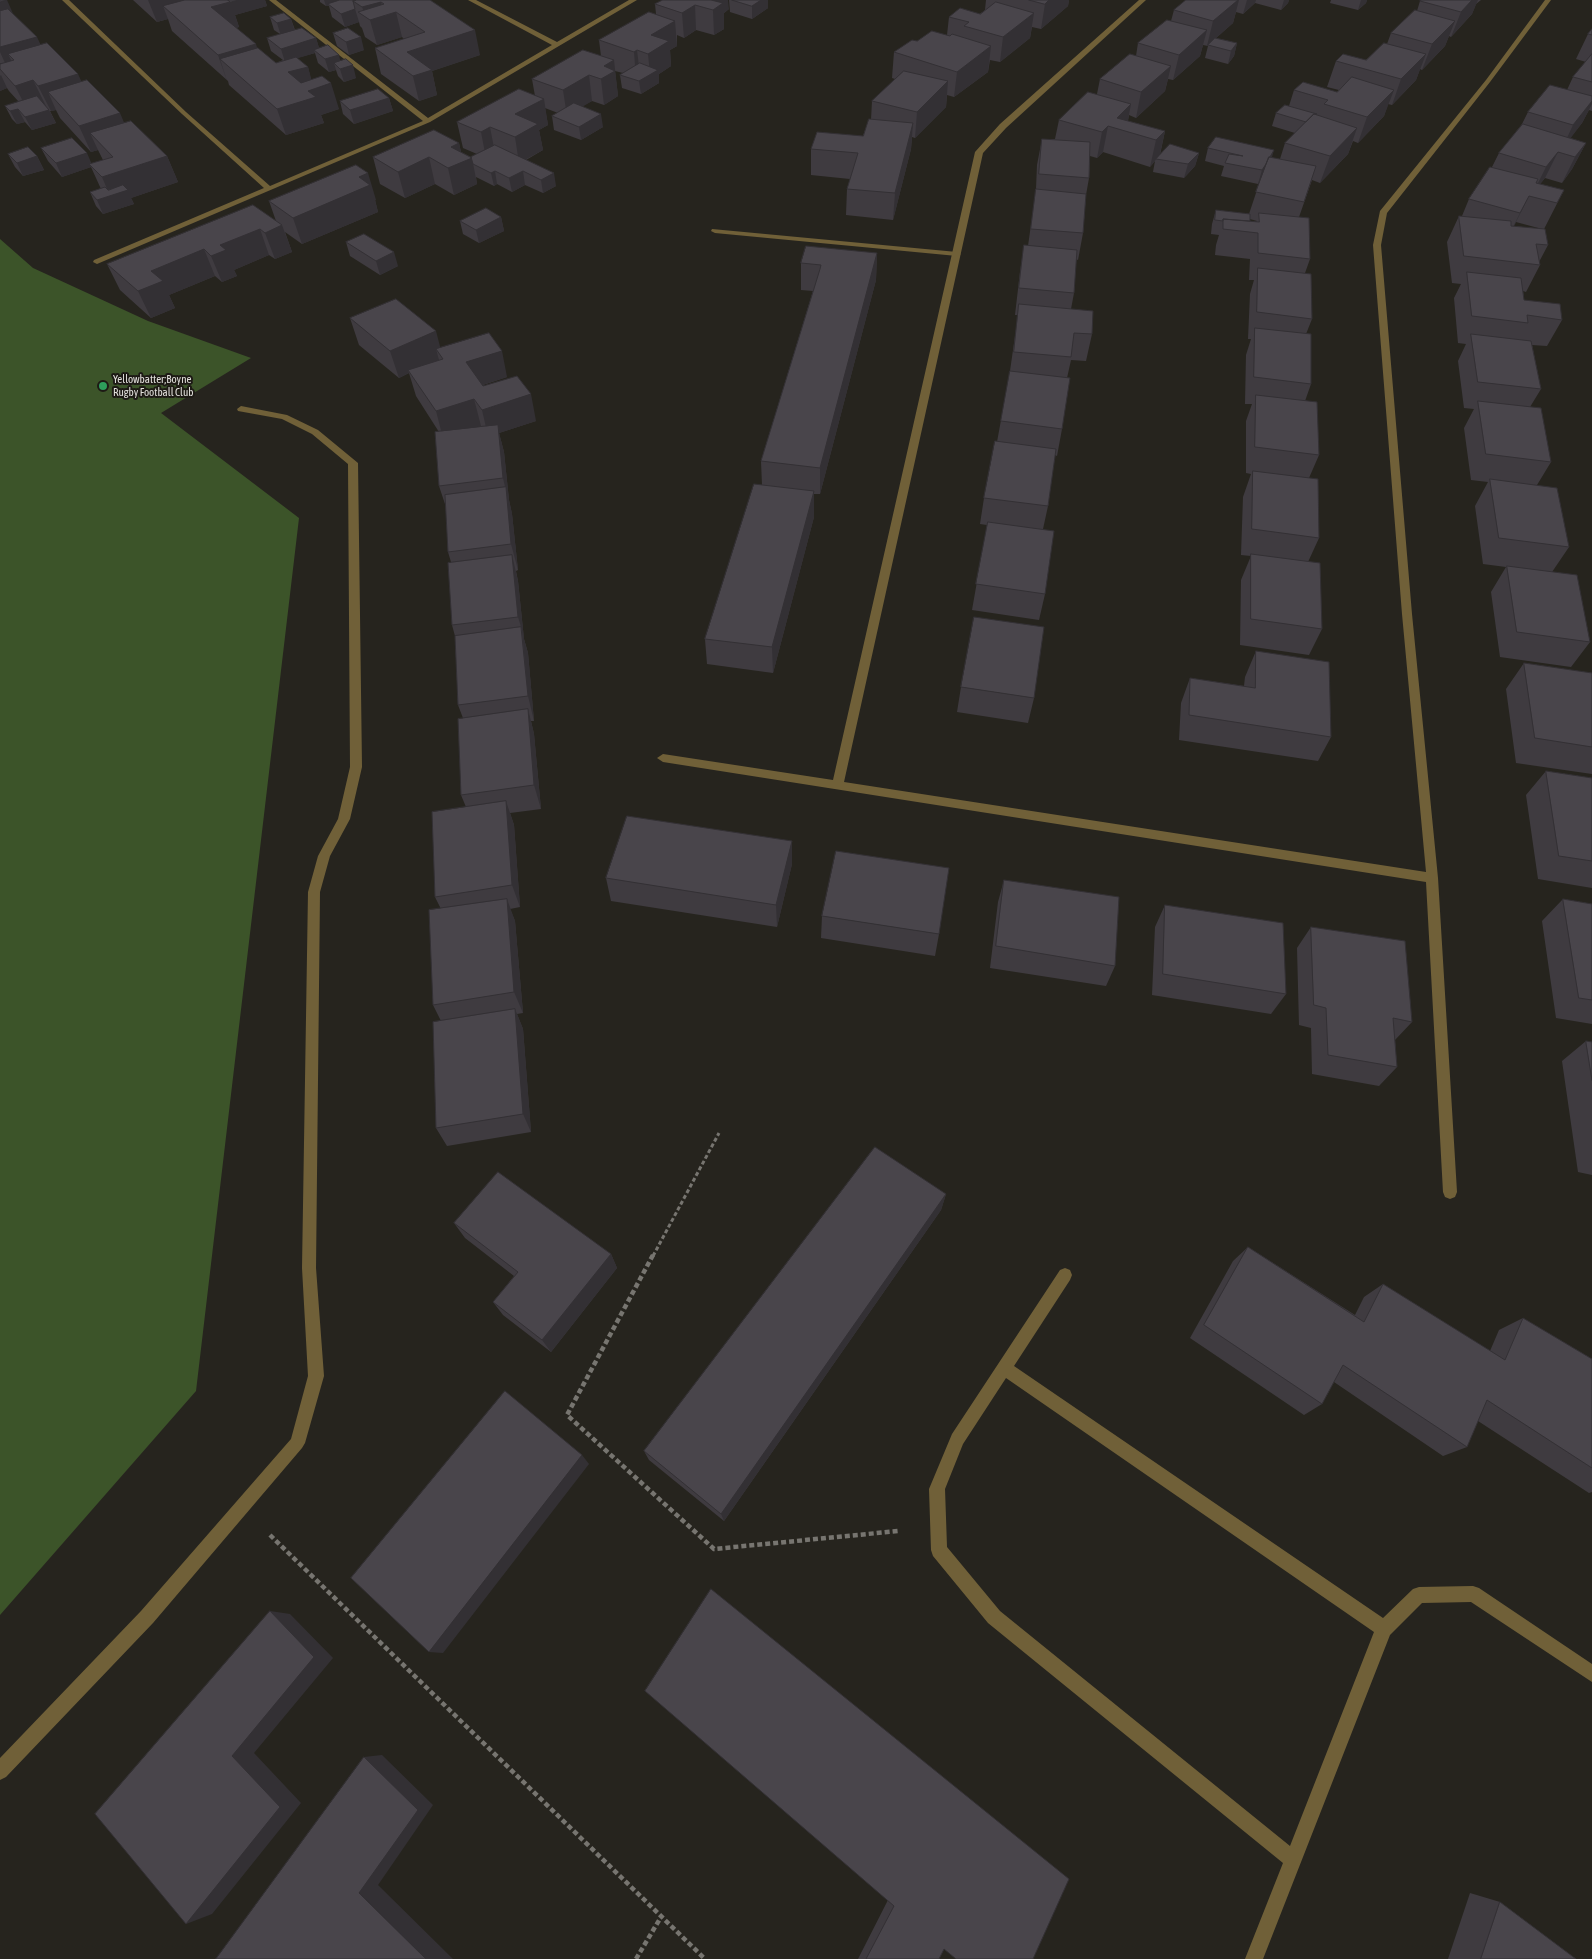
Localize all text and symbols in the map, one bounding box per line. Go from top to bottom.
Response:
place label: Yellowbatter;Boyne Rugby Football Club [113,373,193,399]
marker: Yellowbatter;Boyne Rugby Football Club [97,380,109,392]

